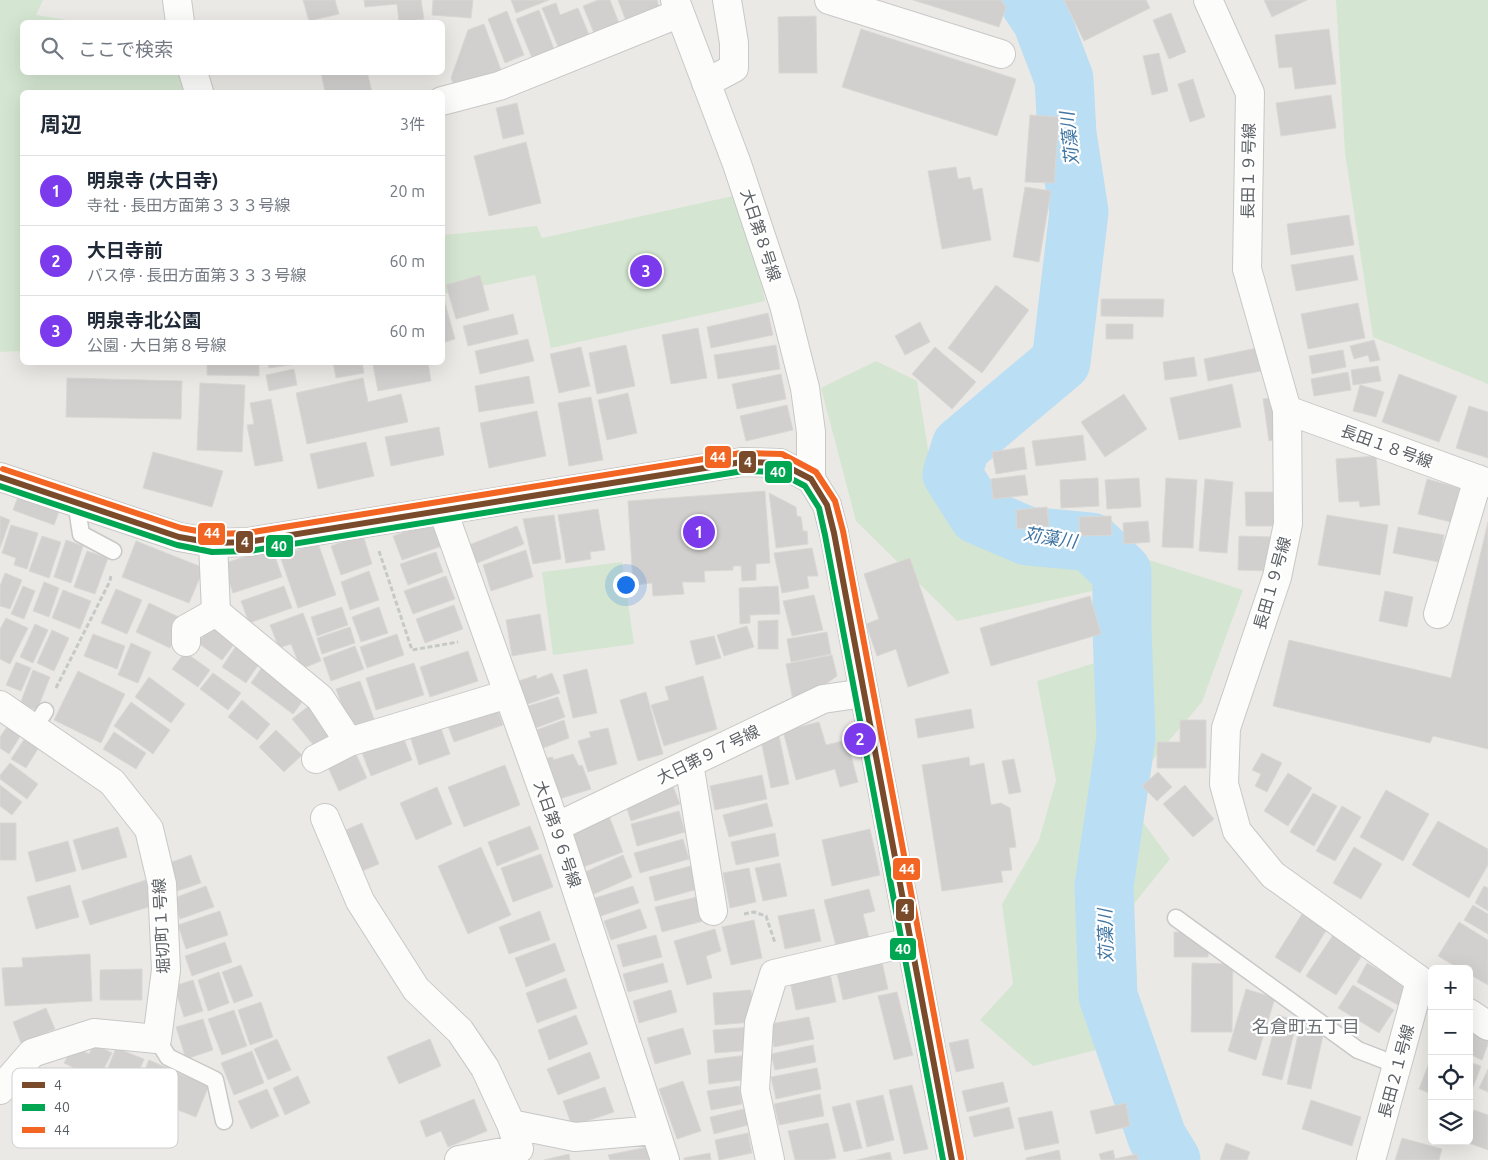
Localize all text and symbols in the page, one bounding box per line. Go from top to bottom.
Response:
search box [20,20,445,75]
icon: search [38,34,66,62]
text: ここで検索 [78,38,173,60]
water label: 苅藻川 [1056,109,1082,167]
text: 周辺 [40,112,82,136]
text: 3件 [400,115,425,133]
street label: 長田１９号線 [1238,123,1258,219]
text: 明泉寺 (大日寺) [87,169,219,191]
text: 1 [51,182,61,200]
text: 20 m [389,182,425,200]
street label: 大日第８号線 [738,187,784,283]
text: 寺社 · 長田方面第３３３号線 [87,196,290,214]
text: 大日寺前 [87,239,163,261]
text: 2 [51,252,61,270]
text: 60 m [389,252,425,270]
pin: 3 [630,252,662,290]
text: バス停 · 長田方面第３３３号線 [87,266,306,284]
text: 明泉寺北公園 [87,309,201,331]
text: 3 [51,322,61,340]
text: 60 m [389,322,425,340]
text: 公園 · 大日第８号線 [87,336,226,354]
street label: 長田１８号線 [1339,421,1435,471]
line badge: 44 [704,445,732,469]
text: 44 [710,449,726,465]
line badge: 4 [738,450,757,474]
text: 4 [744,454,752,470]
line badge: 40 [764,460,793,484]
text: 40 [770,464,786,480]
pin: 1 [683,513,715,551]
line badge: 44 [197,522,226,546]
water label: 苅藻川 [1022,523,1080,551]
text: 44 [204,525,220,541]
line badge: 4 [235,530,254,554]
text: 4 [241,534,249,550]
line badge: 40 [265,534,294,558]
street label: 長田１９号線 [1250,534,1294,632]
text: 40 [271,538,287,554]
your location [613,572,639,598]
pin: 2 [844,720,876,758]
street label: 大日第９７号線 [654,721,762,787]
street label: 大日第９６号線 [531,778,585,890]
line badge: 44 [892,857,921,881]
text: 44 [899,861,915,877]
street label: 堀切町１号線 [149,878,173,974]
line badge: 4 [895,898,915,922]
text: 4 [901,901,909,917]
water label: 苅藻川 [1094,907,1116,963]
line badge: 40 [889,937,917,961]
text: 40 [895,941,911,957]
map controls [1428,965,1473,1145]
button: + [1428,965,1473,1010]
button: − [1428,1010,1473,1055]
district label: 名倉町五丁目 [1252,1016,1360,1036]
street label: 長田２１号線 [1375,1022,1417,1120]
button: locate [1428,1055,1473,1100]
legend [12,1068,178,1148]
text: 4 [54,1077,62,1093]
text: 40 [54,1099,70,1115]
button: layers [1428,1100,1473,1145]
text: 44 [54,1122,70,1138]

